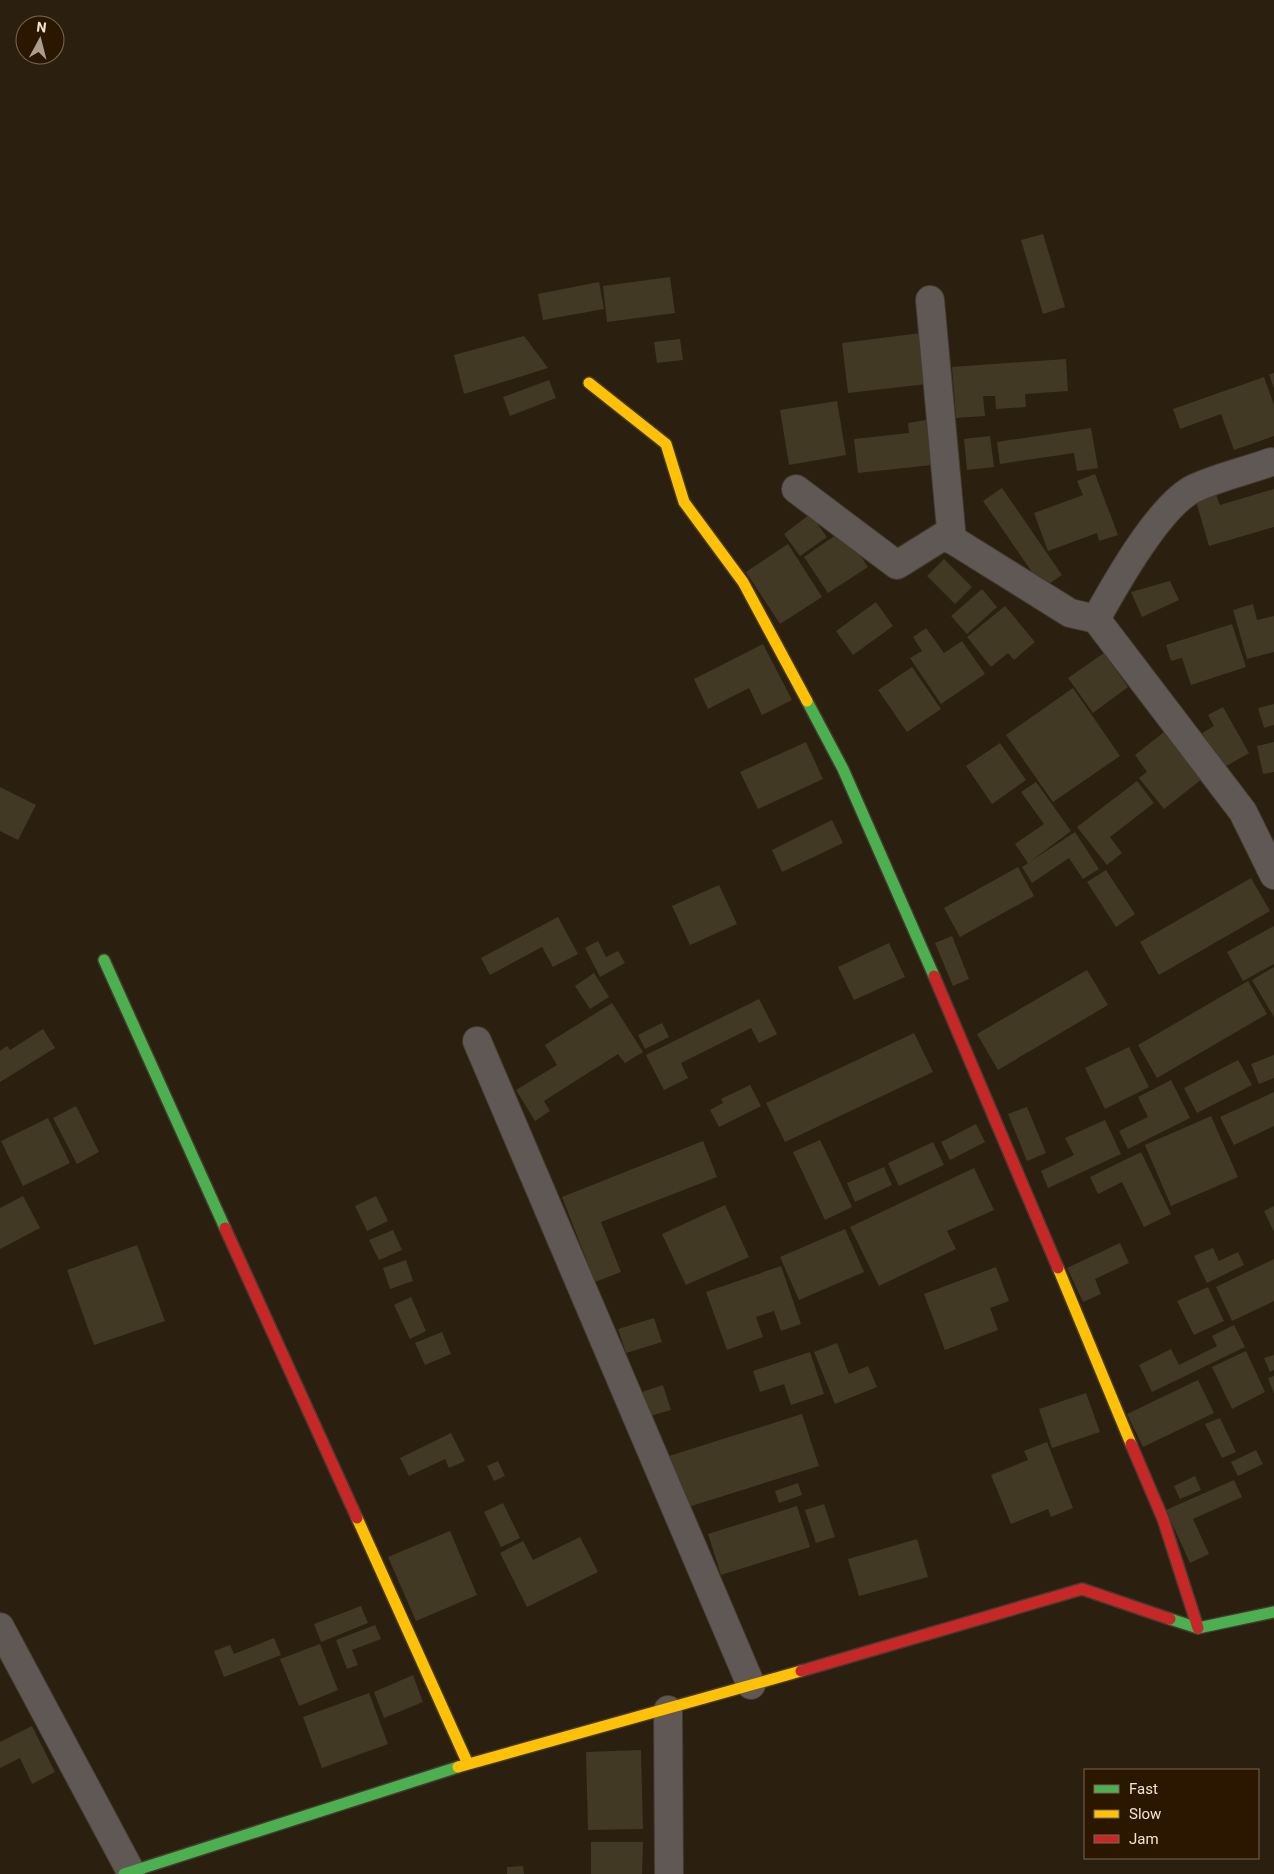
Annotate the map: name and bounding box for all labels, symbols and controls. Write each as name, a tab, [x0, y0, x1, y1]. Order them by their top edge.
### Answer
north arrow	[15, 15, 65, 65]
text: N	[36, 19, 47, 36]
legend	[1084, 1769, 1259, 1859]
text: Fast	[1129, 1780, 1158, 1798]
text: Slow	[1129, 1805, 1161, 1823]
text: Jam	[1129, 1830, 1159, 1848]

